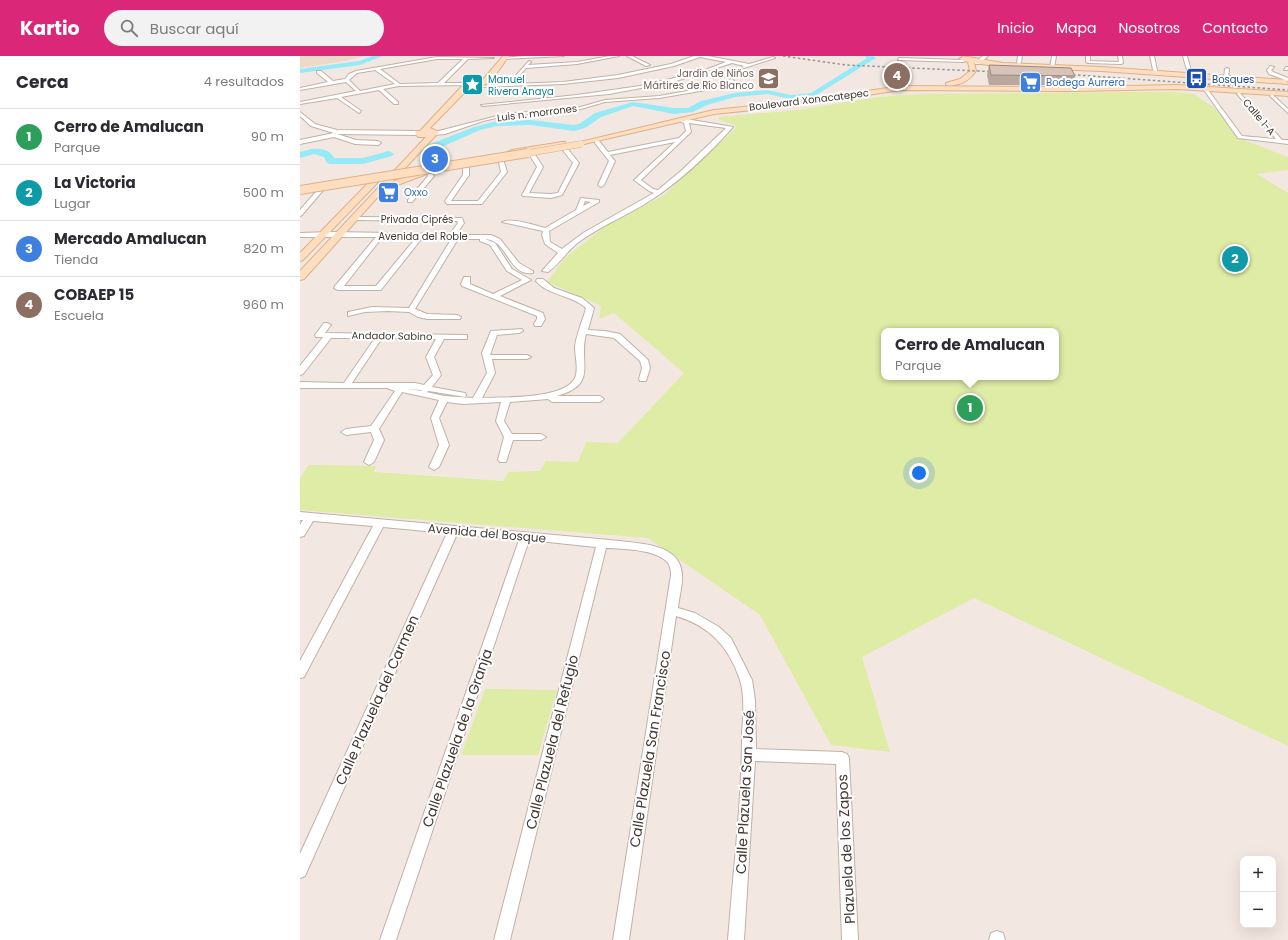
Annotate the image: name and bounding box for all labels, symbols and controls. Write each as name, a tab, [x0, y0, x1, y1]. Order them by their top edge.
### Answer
search box	[104, 10, 384, 46]
text: Kartio	[20, 15, 80, 42]
icon: search	[118, 17, 140, 39]
text: Buscar aquí	[150, 18, 239, 39]
text: Inicio	[997, 18, 1034, 38]
text: Mapa	[1056, 18, 1097, 38]
text: Nosotros	[1119, 18, 1180, 38]
text: Contacto	[1202, 18, 1268, 38]
pin: 4	[884, 61, 910, 91]
place label: Jardín de Niños Mártires de Río Blanco	[644, 66, 754, 93]
school or university icon: Jardín de Niños Mártires de Río Blanco	[756, 66, 782, 92]
bus stop icon: Bosques	[1184, 66, 1210, 92]
supermarket icon: Bodega Aurrera	[1017, 69, 1043, 95]
text: Cerca	[16, 70, 69, 94]
text: 4 resultados	[204, 72, 284, 91]
place icon: Manuel Rivera Anaya	[460, 72, 486, 98]
place label: Manuel Rivera Anaya	[488, 72, 554, 99]
place label: Bosques	[1212, 72, 1254, 87]
place label: Bodega Aurrera	[1046, 75, 1125, 90]
street label: Boulevard Xonacatepec	[748, 85, 870, 115]
street label: Calle 1-A	[1239, 95, 1279, 139]
street label: Luis n. morrones	[496, 101, 578, 125]
text: Cerro de Amalucan	[54, 116, 204, 137]
text: 1	[27, 127, 31, 146]
text: 90 m	[251, 127, 284, 146]
text: Parque	[54, 138, 100, 157]
pin: 3	[422, 144, 448, 174]
text: La Victoria	[54, 172, 136, 193]
supermarket icon: Oxxo	[376, 179, 402, 205]
text: 2	[25, 183, 33, 202]
text: 500 m	[243, 183, 284, 202]
place label: Oxxo	[404, 185, 428, 200]
text: Lugar	[54, 194, 90, 213]
street label: Privada Ciprés	[381, 212, 453, 227]
text: Mercado Amalucan	[54, 228, 207, 249]
street label: Avenida del Roble	[378, 229, 468, 244]
text: 3	[25, 239, 33, 258]
text: 820 m	[243, 239, 284, 258]
pin: 2	[1222, 244, 1248, 274]
text: Tienda	[54, 250, 98, 269]
text: COBAEP 15	[54, 284, 134, 305]
text: 4	[25, 295, 33, 314]
text: 960 m	[243, 295, 284, 314]
text: Escuela	[54, 306, 104, 325]
street label: Andador Sabino	[351, 328, 433, 344]
popup	[881, 328, 1059, 380]
text: Cerro de Amalucan	[895, 334, 1045, 355]
text: Parque	[895, 356, 941, 375]
pin: 1	[957, 393, 983, 423]
your location	[909, 463, 929, 483]
street label: Avenida del Bosque	[427, 519, 547, 547]
street label: Calle Plazuela del Carmen	[330, 612, 424, 788]
street label: Calle Plazuela de la Granja	[417, 646, 497, 830]
street label: Calle Plazuela San Francisco	[625, 649, 675, 849]
street label: Calle Plazuela del Refugio	[521, 653, 583, 831]
street label: Calle Plazuela San José	[731, 709, 759, 874]
street label: Plazuela de los Zapos	[832, 774, 860, 924]
map controls	[1240, 856, 1276, 928]
button: +	[1240, 856, 1276, 892]
button: −	[1240, 892, 1276, 928]

